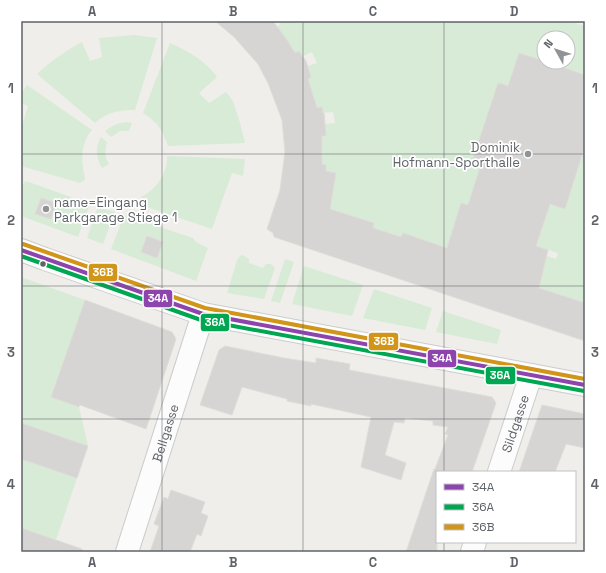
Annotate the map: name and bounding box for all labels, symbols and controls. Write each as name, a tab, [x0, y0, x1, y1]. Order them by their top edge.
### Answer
text: A	[88, 3, 97, 20]
text: B	[229, 3, 238, 20]
text: C	[369, 3, 377, 20]
text: D	[510, 3, 519, 20]
north arrow	[536, 30, 576, 70]
text: N	[540, 36, 556, 51]
text: 1	[8, 80, 14, 97]
text: 1	[592, 80, 598, 97]
place label: Dominik Hofmann-Sporthalle	[393, 139, 520, 171]
marker: Dominik Hofmann-Sporthalle	[523, 149, 533, 159]
place label: name=Eingang Parkgarage Stiege 1	[54, 194, 178, 226]
marker: name=Eingang Parkgarage Stiege 1	[41, 204, 51, 214]
text: 2	[7, 212, 15, 229]
text: 2	[591, 212, 599, 229]
unlabelled marker	[38, 259, 48, 269]
line badge: 36B	[88, 263, 118, 282]
text: 36B	[93, 265, 113, 279]
line badge: 34A	[143, 289, 173, 308]
text: 34A	[148, 291, 168, 305]
line badge: 36A	[200, 313, 230, 332]
text: 36A	[205, 315, 225, 329]
line badge: 36B	[368, 332, 399, 351]
text: 36B	[374, 334, 394, 348]
text: 3	[7, 344, 15, 361]
text: 3	[591, 344, 599, 361]
line badge: 34A	[427, 349, 457, 368]
text: 34A	[432, 351, 452, 365]
line badge: 36A	[485, 366, 516, 385]
text: 36A	[490, 368, 510, 382]
street label: Sildgasse	[498, 392, 532, 455]
street label: Bellgasse	[148, 402, 182, 464]
legend	[436, 471, 576, 543]
text: 4	[7, 476, 15, 493]
text: 4	[591, 476, 599, 493]
text: 34A	[472, 479, 495, 495]
text: 36A	[472, 499, 495, 515]
text: 36B	[472, 519, 495, 535]
text: A	[88, 554, 97, 571]
text: B	[229, 554, 238, 571]
text: C	[369, 554, 377, 571]
text: D	[510, 554, 519, 571]

